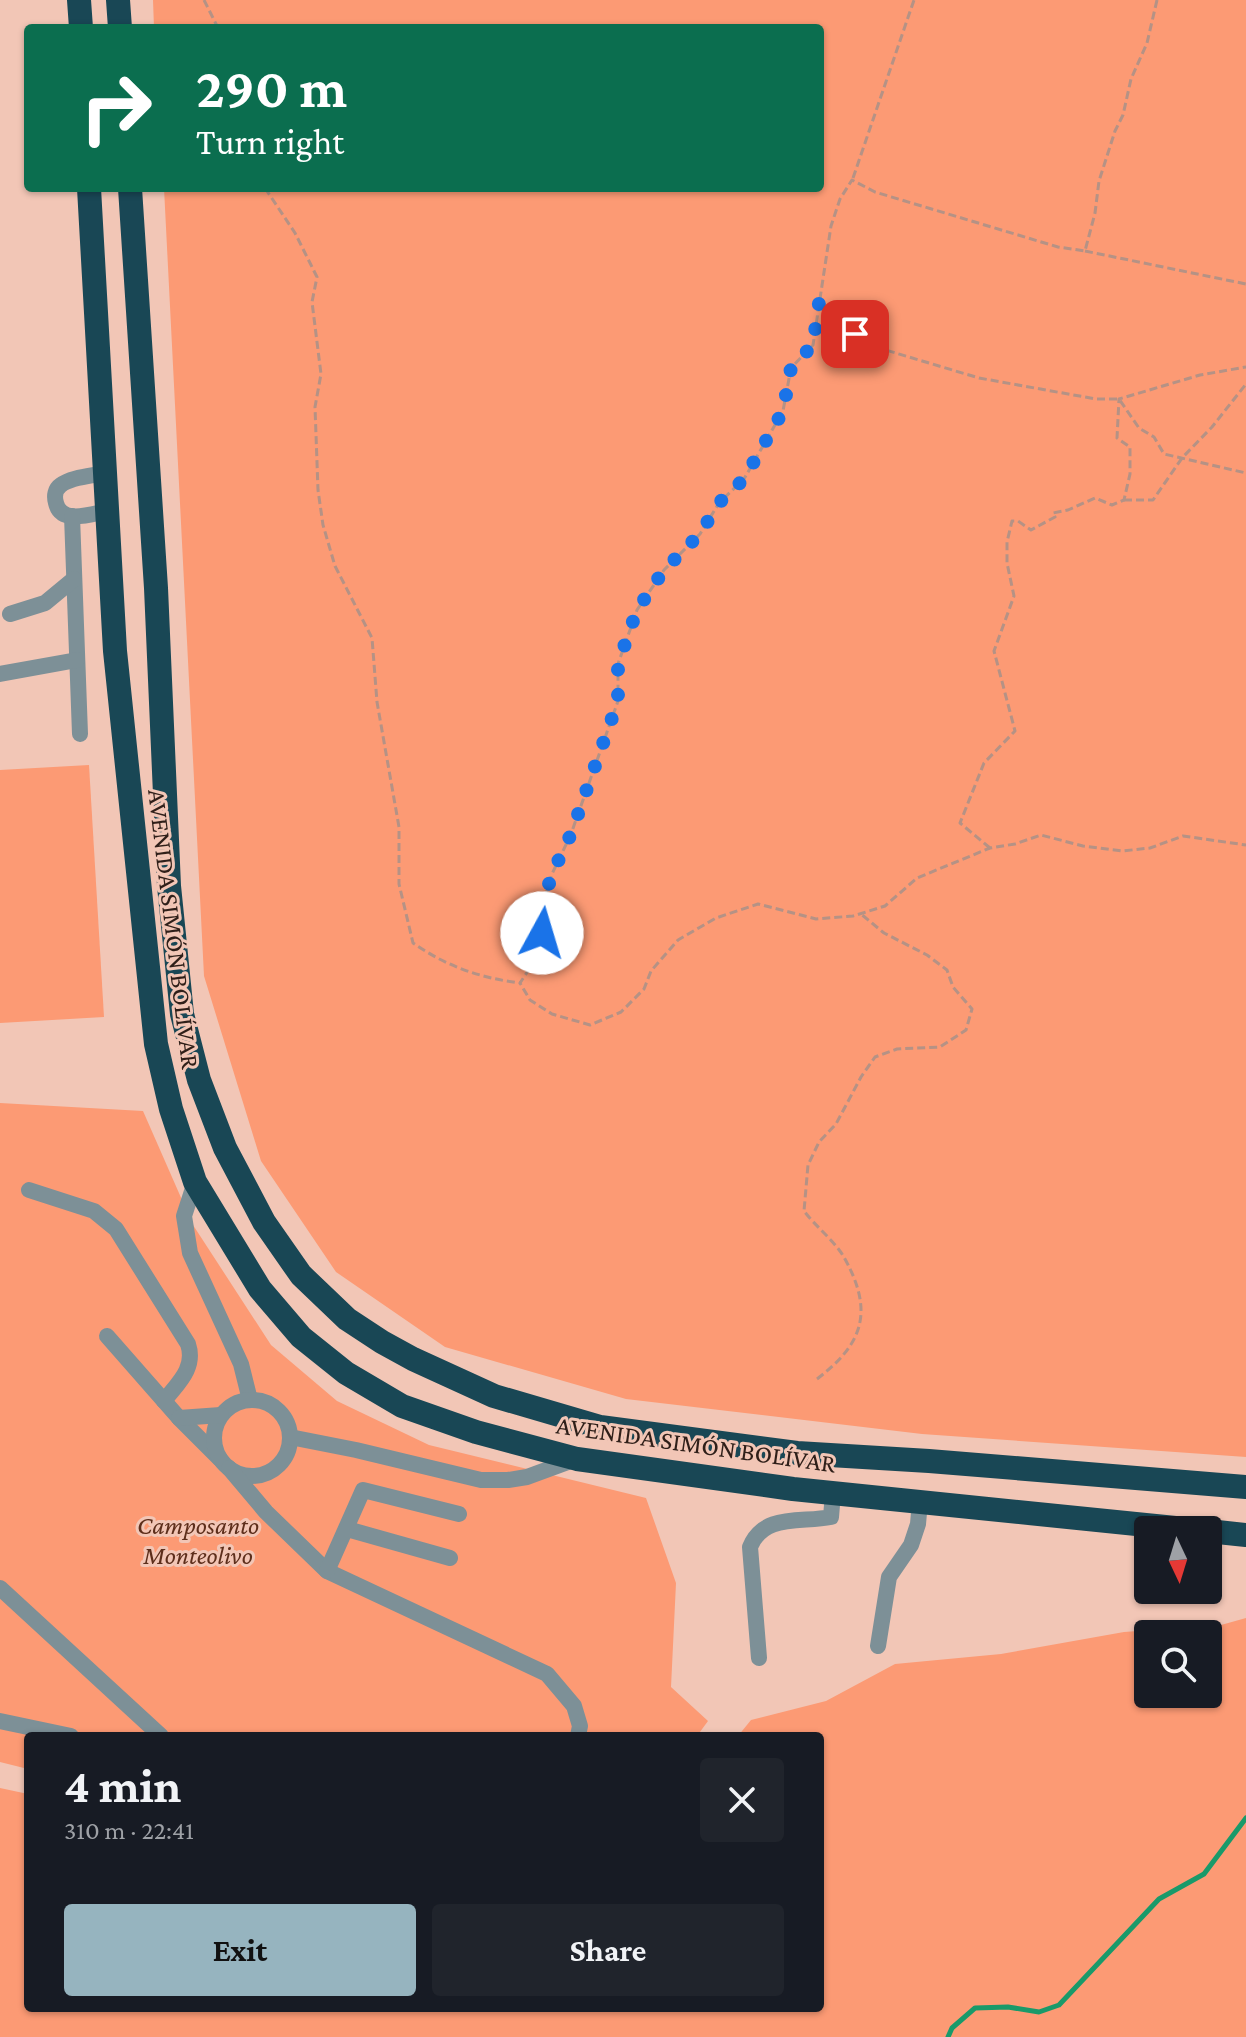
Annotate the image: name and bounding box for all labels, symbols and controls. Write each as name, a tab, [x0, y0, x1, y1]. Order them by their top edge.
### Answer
icon: right	[64, 56, 168, 160]
text: 290 m	[196, 57, 347, 119]
text: Turn right	[196, 122, 344, 162]
pin	[821, 300, 889, 368]
icon: arrive	[833, 312, 877, 356]
street label: AVENIDA SIMÓN BOLÍVAR	[142, 788, 205, 1071]
position arrow	[500, 891, 584, 975]
street label: AVENIDA SIMÓN BOLÍVAR	[554, 1411, 838, 1479]
park label: Camposanto Monteolivo	[137, 1511, 259, 1570]
north arrow	[1134, 1516, 1222, 1604]
map controls	[1134, 1516, 1222, 1708]
button: search	[1134, 1620, 1222, 1708]
button: close	[700, 1758, 784, 1842]
text: 4 min	[64, 1759, 181, 1812]
text: 310 m · 22:41	[64, 1816, 194, 1845]
button: Exit	[64, 1904, 416, 1996]
button: Share	[432, 1904, 784, 1996]

